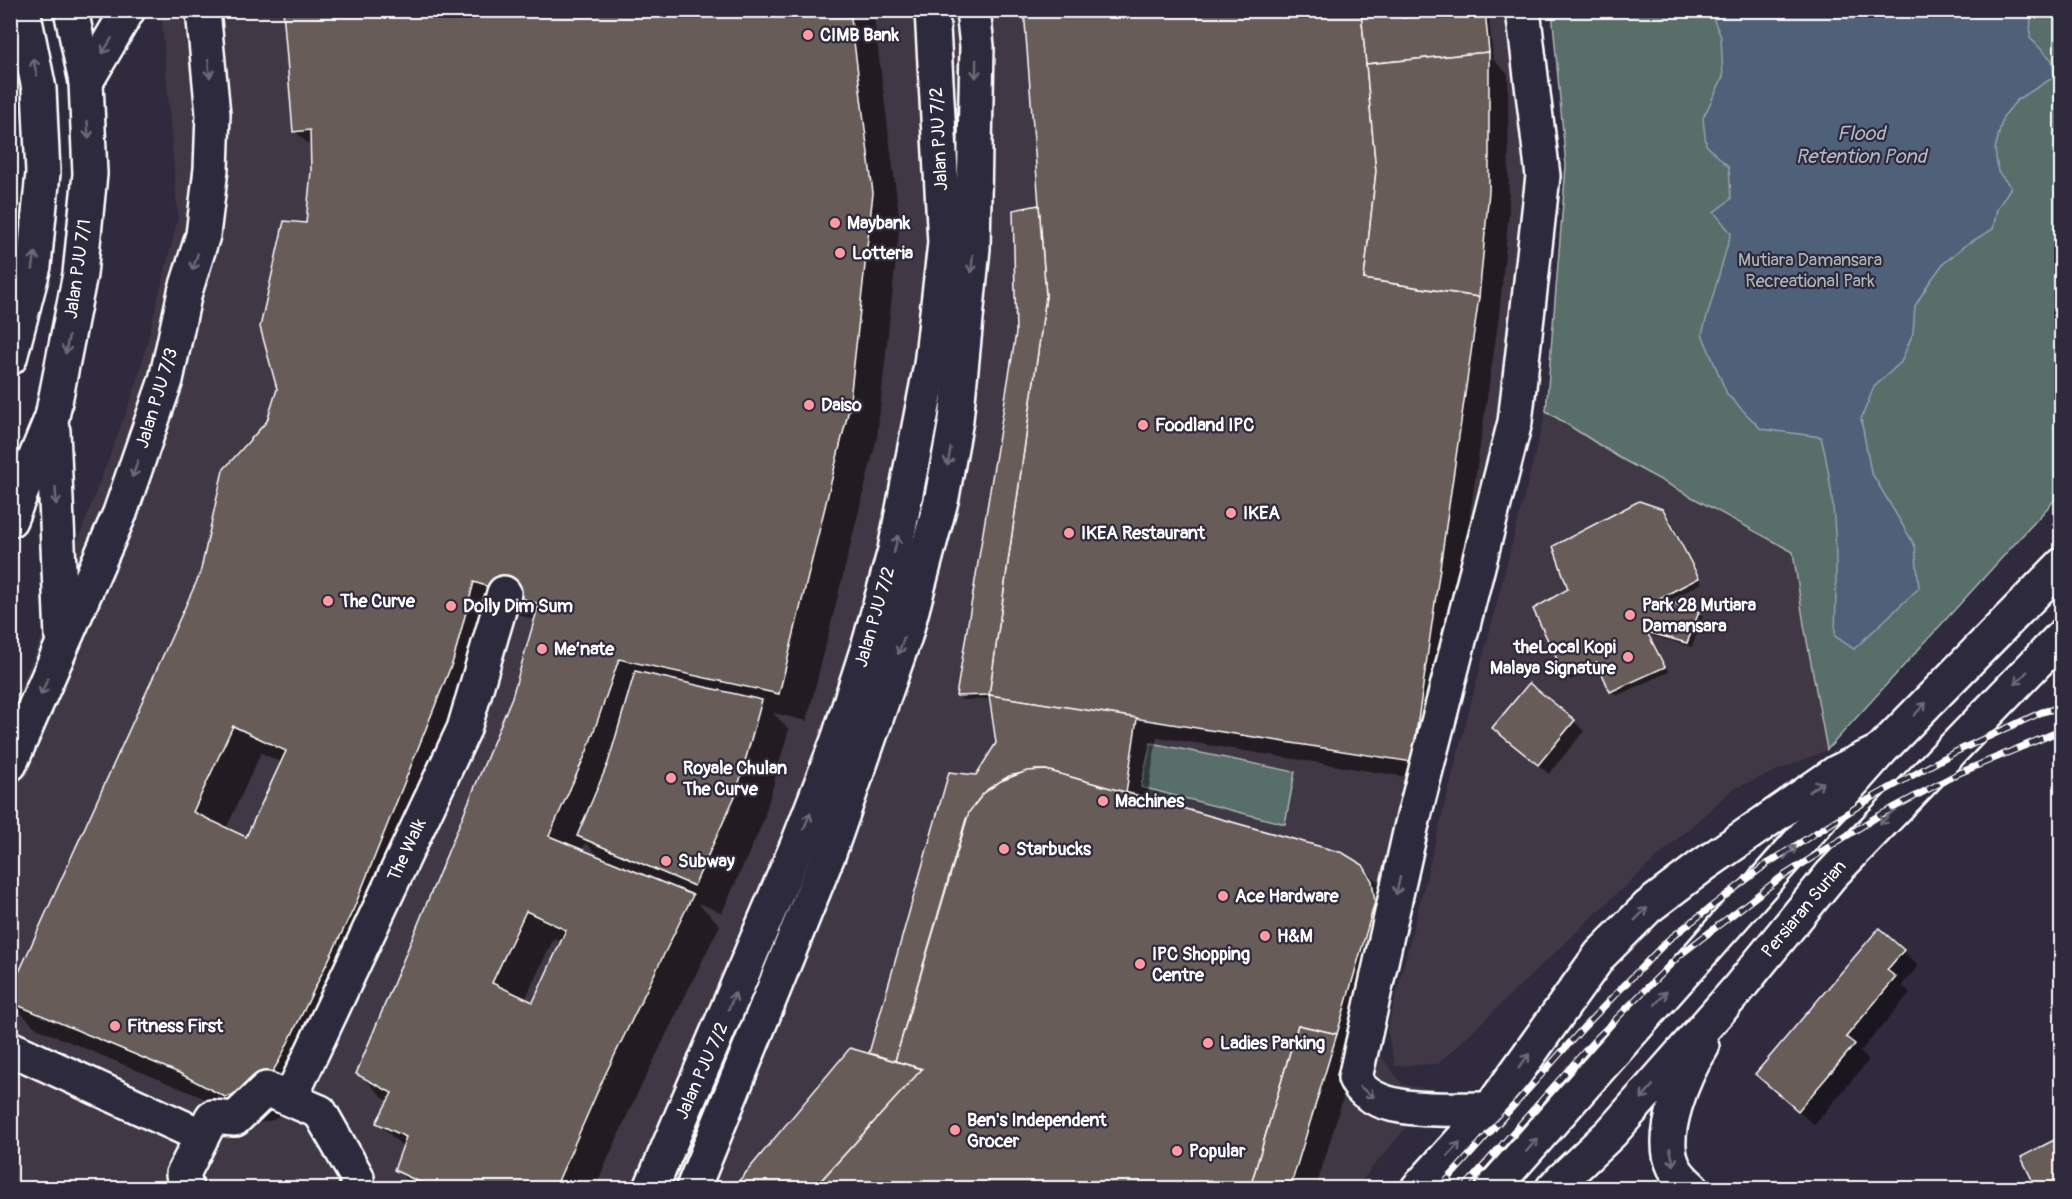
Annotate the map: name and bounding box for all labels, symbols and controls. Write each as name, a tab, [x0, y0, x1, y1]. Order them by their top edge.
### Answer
place label: CIMB Bank	[820, 24, 899, 47]
marker: CIMB Bank	[801, 28, 815, 42]
one-way arrow	[101, 37, 113, 54]
one-way arrow	[29, 58, 40, 77]
one-way arrow	[204, 58, 215, 78]
one-way arrow	[971, 58, 982, 78]
street label: Jalan PJU 7/2	[925, 87, 953, 191]
one-way arrow	[83, 120, 94, 140]
water label: Flood Retention Pond	[1796, 121, 1928, 169]
place label: Maybank	[847, 212, 911, 235]
marker: Maybank	[828, 216, 842, 230]
street label: Jalan PJU 7/1	[60, 218, 96, 320]
place label: Lotteria	[852, 242, 914, 265]
marker: Lotteria	[833, 246, 847, 260]
park label: Mutiara Damansara Recreational Park	[1738, 249, 1882, 293]
one-way arrow	[29, 251, 40, 271]
one-way arrow	[189, 252, 200, 271]
one-way arrow	[966, 253, 977, 273]
one-way arrow	[60, 335, 72, 354]
street label: Jalan PJU 7/3	[131, 345, 183, 451]
place label: Daiso	[821, 394, 862, 417]
marker: Daiso	[802, 398, 816, 412]
place label: Foodland IPC	[1155, 414, 1254, 437]
marker: Foodland IPC	[1136, 418, 1150, 432]
one-way arrow	[943, 447, 954, 467]
one-way arrow	[129, 459, 140, 478]
one-way arrow	[50, 486, 61, 506]
place label: IKEA	[1243, 502, 1280, 525]
marker: IKEA	[1224, 506, 1238, 520]
place label: IKEA Restaurant	[1081, 522, 1206, 545]
marker: IKEA Restaurant	[1062, 526, 1076, 540]
one-way arrow	[891, 535, 902, 554]
street label: Jalan PJU 7/2	[850, 564, 900, 670]
place label: The Curve	[339, 590, 416, 613]
marker: The Curve	[321, 594, 335, 608]
place label: Park 28 Mutiara Damansara	[1642, 594, 1757, 638]
place label: Dolly Dim Sum	[463, 595, 573, 618]
marker: Dolly Dim Sum	[444, 599, 458, 613]
marker: Park 28 Mutiara Damansara	[1623, 608, 1637, 622]
one-way arrow	[895, 636, 906, 655]
place label: theLocal Kopi Malaya Signature	[1490, 636, 1617, 680]
place label: Me’nate	[554, 638, 615, 661]
marker: Me’nate	[535, 642, 549, 656]
marker: theLocal Kopi Malaya Signature	[1621, 650, 1635, 664]
one-way arrow	[2013, 670, 2028, 685]
one-way arrow	[38, 678, 49, 696]
one-way arrow	[1913, 701, 1928, 716]
place label: Royale Chulan The Curve	[682, 757, 787, 801]
marker: Royale Chulan The Curve	[664, 771, 678, 785]
one-way arrow	[1807, 781, 1823, 793]
place label: Machines	[1115, 790, 1185, 813]
marker: Machines	[1096, 794, 1110, 808]
one-way arrow	[1878, 811, 1893, 826]
one-way arrow	[802, 812, 813, 831]
street label: The Walk	[382, 814, 432, 885]
place label: Starbucks	[1016, 838, 1092, 861]
marker: Starbucks	[997, 842, 1011, 856]
one-way arrow	[1783, 845, 1797, 860]
place label: Subway	[678, 850, 735, 873]
marker: Subway	[659, 854, 673, 868]
street label: Persiaran Surian	[1756, 855, 1852, 963]
one-way arrow	[1392, 876, 1404, 895]
place label: Ace Hardware	[1235, 885, 1340, 908]
marker: Ace Hardware	[1216, 889, 1230, 903]
one-way arrow	[1634, 907, 1649, 921]
place label: H&M	[1277, 925, 1313, 948]
marker: H&M	[1258, 929, 1272, 943]
place label: IPC Shopping Centre	[1152, 943, 1250, 987]
marker: IPC Shopping Centre	[1133, 957, 1147, 971]
one-way arrow	[1654, 991, 1668, 1006]
one-way arrow	[727, 992, 738, 1011]
place label: Fitness First	[127, 1015, 224, 1038]
marker: Fitness First	[108, 1019, 122, 1033]
street label: Jalan PJU 7/2	[670, 1019, 734, 1123]
place label: Ladies Parking	[1220, 1032, 1325, 1055]
marker: Ladies Parking	[1201, 1036, 1215, 1050]
one-way arrow	[1518, 1054, 1530, 1070]
one-way arrow	[1640, 1084, 1654, 1099]
one-way arrow	[1358, 1086, 1374, 1098]
place label: Ben's Independent Grocer	[967, 1109, 1107, 1153]
marker: Ben's Independent Grocer	[948, 1123, 962, 1137]
one-way arrow	[1525, 1137, 1539, 1152]
place label: Popular	[1189, 1140, 1246, 1163]
one-way arrow	[1447, 1141, 1461, 1156]
marker: Popular	[1170, 1144, 1184, 1158]
one-way arrow	[1666, 1147, 1678, 1166]

